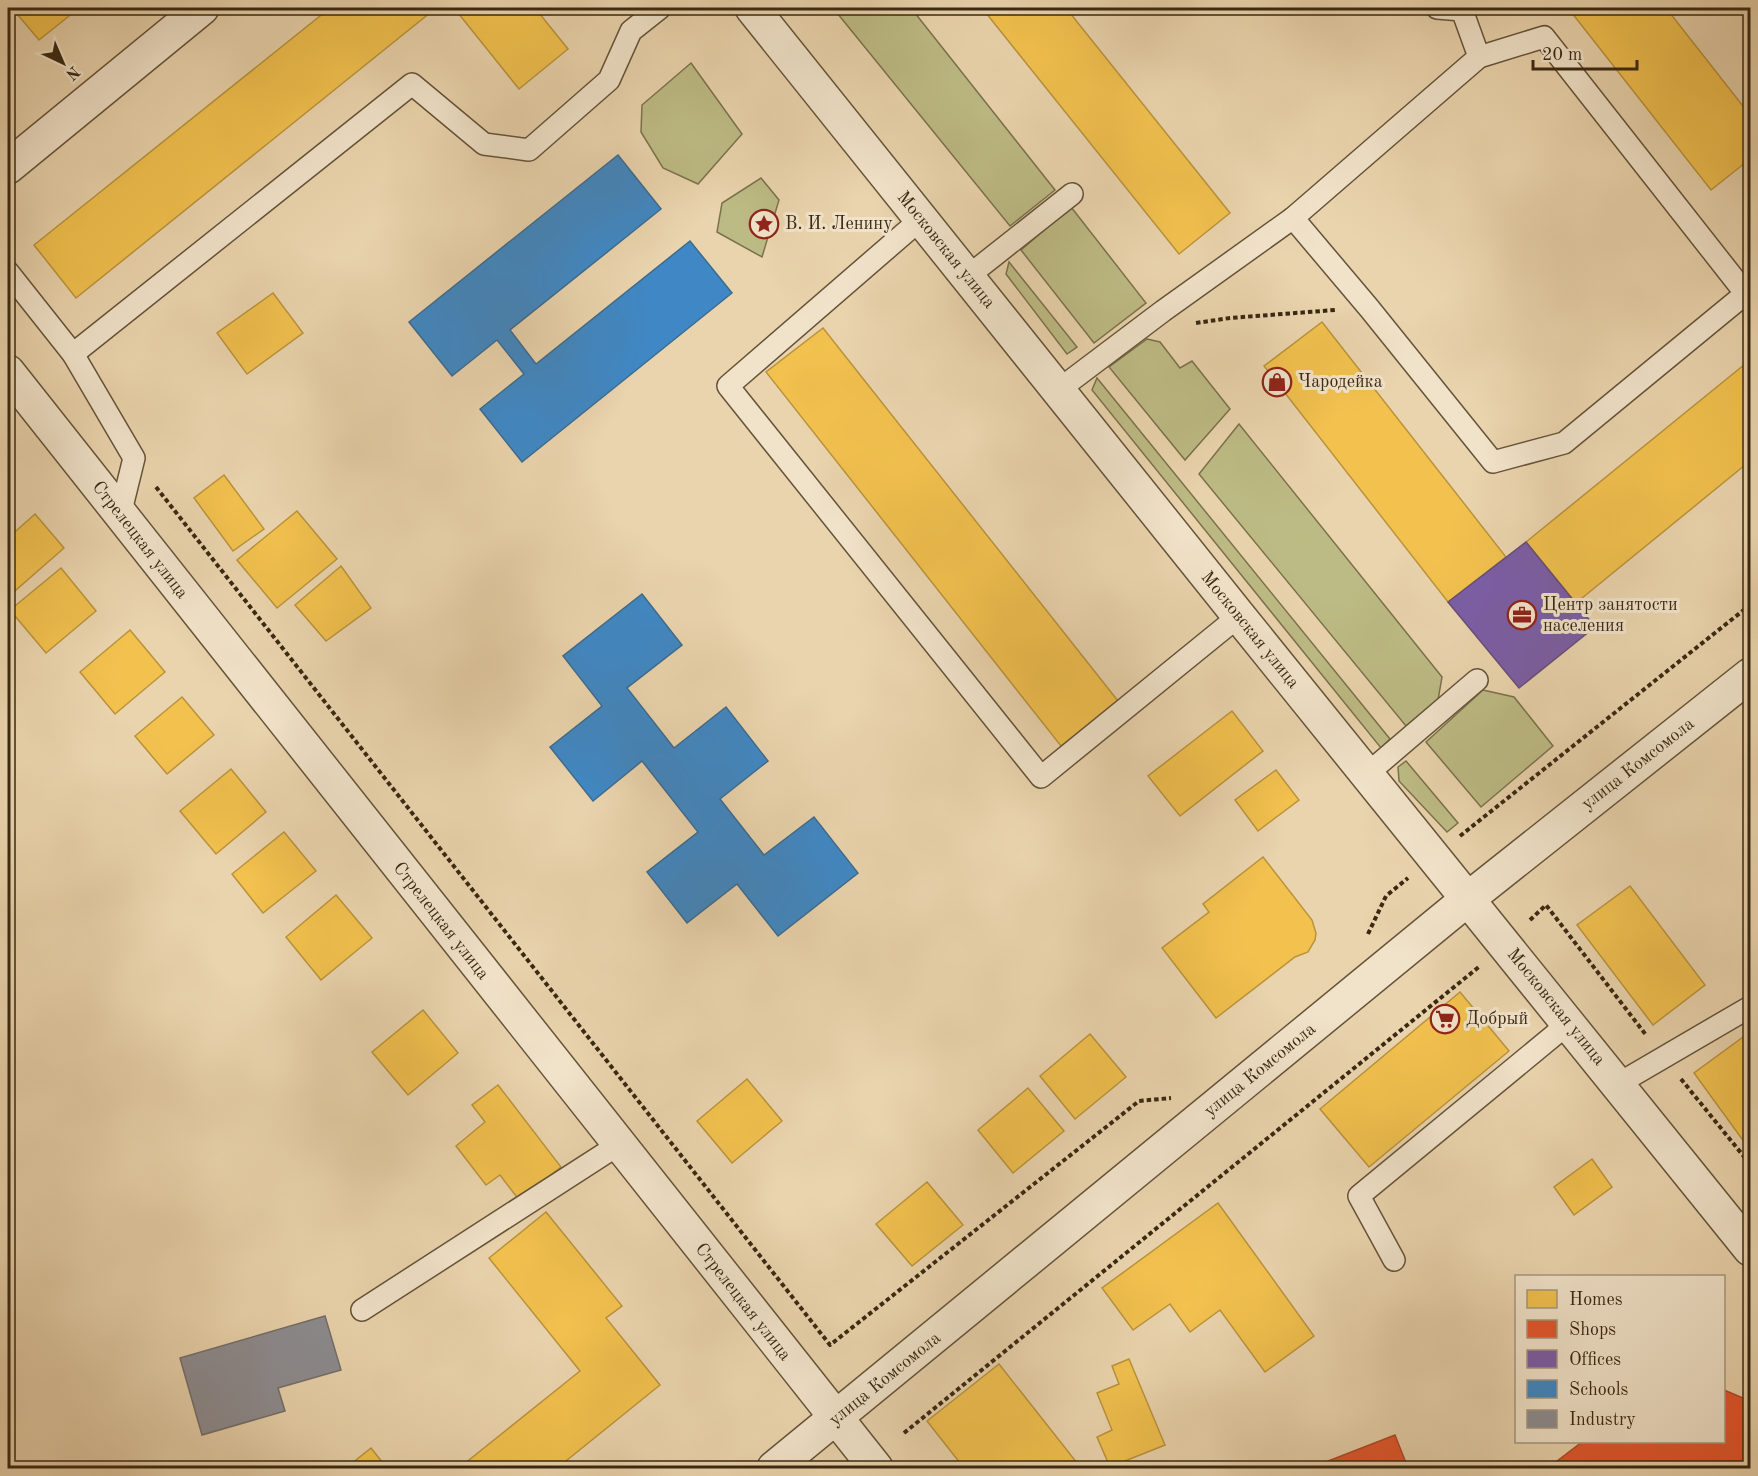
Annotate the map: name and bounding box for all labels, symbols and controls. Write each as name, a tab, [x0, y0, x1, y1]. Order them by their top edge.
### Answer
north arrow	[33, 33, 93, 93]
scale bar	[1533, 33, 1636, 71]
text: 20 m	[1542, 46, 1582, 64]
text: N	[62, 62, 82, 83]
street label: Московская улица	[893, 188, 999, 312]
place icon: В. И. Ленину	[748, 208, 780, 240]
place label: В. И. Ленину	[785, 215, 893, 233]
shop icon: Чародейка	[1261, 366, 1293, 398]
place label: Чародейка	[1298, 373, 1383, 391]
street label: Стрелецкая улица	[89, 478, 191, 602]
street label: Московская улица	[1197, 568, 1303, 692]
place label: Центр занятости населения	[1543, 596, 1678, 635]
office icon: Центр занятости населения	[1506, 599, 1538, 631]
street label: улица Комсомола	[1578, 715, 1698, 813]
street label: Стрелецкая улица	[390, 859, 492, 983]
street label: Московская улица	[1503, 945, 1609, 1069]
supermarket icon: Добрый	[1429, 1003, 1461, 1035]
place label: Добрый	[1466, 1010, 1528, 1028]
street label: улица Комсомола	[1201, 1020, 1319, 1120]
street label: Стрелецкая улица	[692, 1240, 794, 1364]
legend	[1515, 1275, 1725, 1443]
text: Homes	[1569, 1291, 1623, 1309]
text: Shops	[1569, 1321, 1616, 1339]
street label: улица Комсомола	[826, 1329, 944, 1429]
text: Offices	[1569, 1351, 1621, 1369]
text: Schools	[1569, 1381, 1629, 1399]
text: Industry	[1569, 1411, 1636, 1429]

